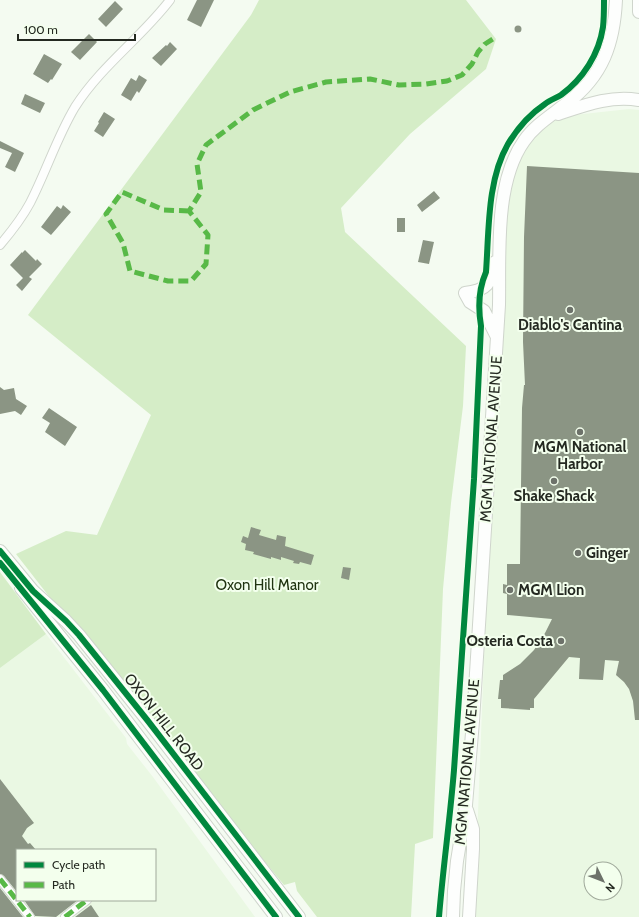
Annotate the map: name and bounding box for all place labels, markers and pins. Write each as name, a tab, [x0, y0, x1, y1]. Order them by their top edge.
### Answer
marker: Diablo's Cantina	[565, 305, 575, 315]
place label: Diablo's Cantina	[518, 316, 623, 334]
marker: MGM National Harbor	[575, 427, 585, 437]
place label: MGM National Harbor	[533, 438, 627, 473]
marker: Shake Shack	[549, 476, 559, 486]
place label: Shake Shack	[514, 487, 595, 505]
place label: Ginger	[586, 544, 628, 562]
marker: Ginger	[573, 548, 583, 558]
place label: MGM Lion	[518, 581, 584, 599]
marker: MGM Lion	[505, 585, 515, 595]
place label: Osteria Costa	[467, 632, 554, 650]
marker: Osteria Costa	[556, 636, 566, 646]

